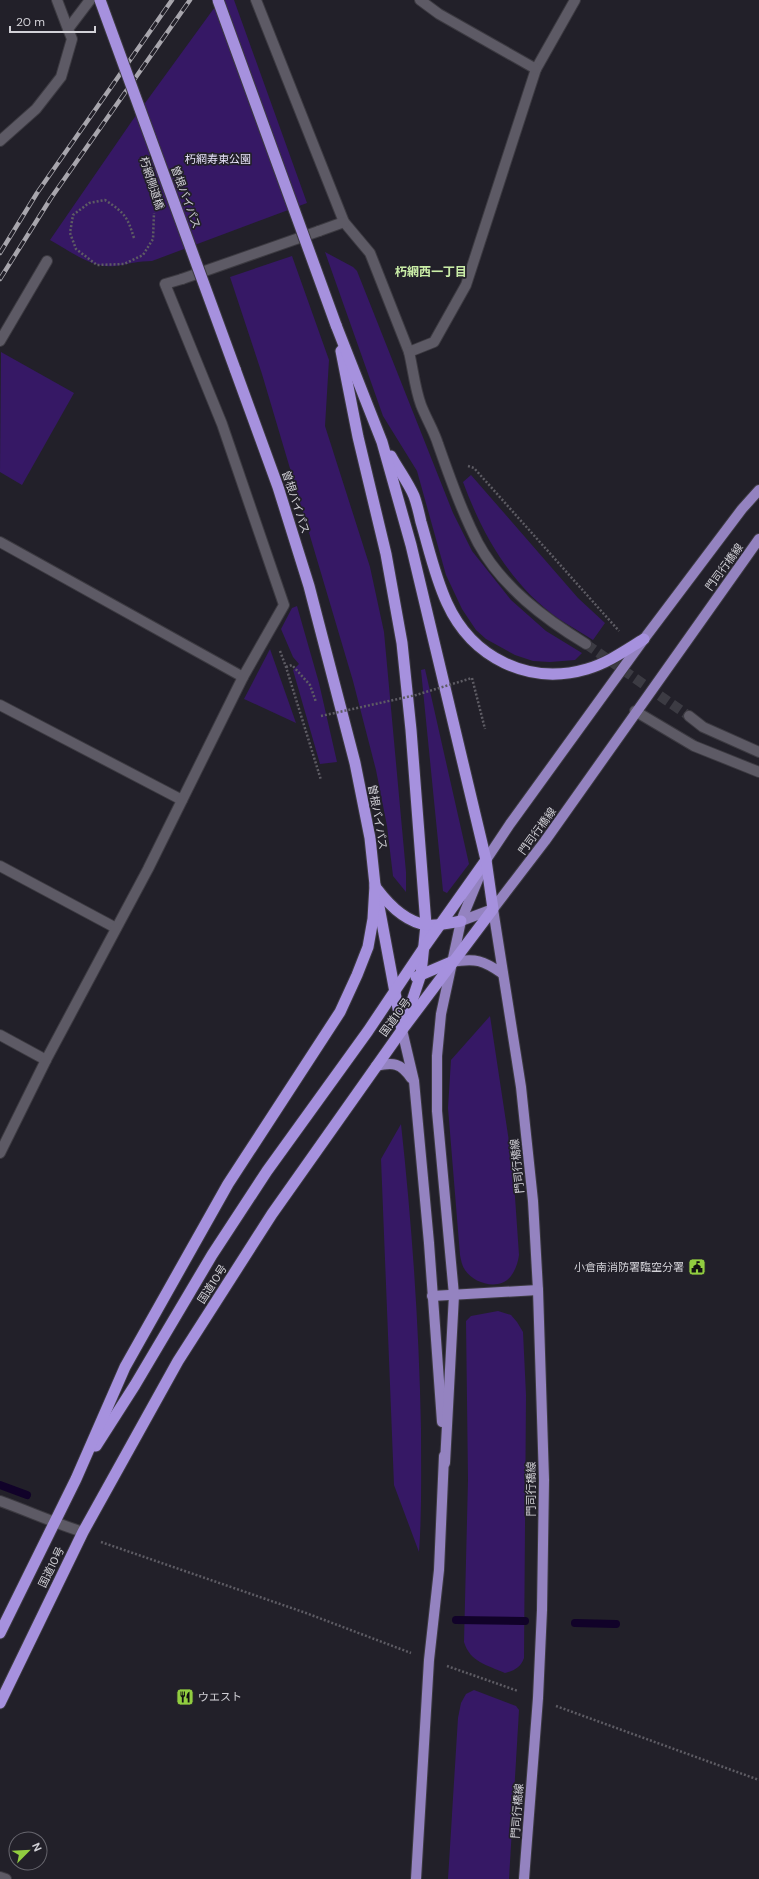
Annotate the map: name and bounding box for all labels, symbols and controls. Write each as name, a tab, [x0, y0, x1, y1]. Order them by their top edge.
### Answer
scale bar	[10, 8, 95, 34]
text: 20 m	[16, 14, 45, 30]
park label: 朽網寿東公園	[185, 152, 251, 166]
street label: 朽網側道橋	[137, 155, 167, 211]
street label: 曽根バイパス	[168, 164, 204, 230]
district label: 朽網西一丁目	[395, 264, 467, 280]
street label: 曽根バイパス	[279, 469, 313, 535]
street label: 門司行橋線	[702, 541, 746, 593]
street label: 曽根バイパス	[365, 783, 391, 851]
street label: 門司行橋線	[515, 805, 559, 857]
street label: 国道10号	[376, 995, 414, 1039]
street label: 門司行橋線	[507, 1138, 527, 1194]
public building icon: 小倉南消防署臨空分署	[687, 1257, 707, 1277]
place label: 小倉南消防署臨空分署	[574, 1260, 684, 1274]
street label: 国道10号	[194, 1262, 230, 1306]
street label: 門司行橋線	[524, 1462, 538, 1517]
street label: 国道10号	[35, 1544, 67, 1590]
restaurant icon: ウエスト	[175, 1687, 195, 1707]
place label: ウエスト	[198, 1690, 242, 1704]
street label: 門司行橋線	[508, 1783, 526, 1839]
north arrow	[8, 1831, 48, 1871]
text: N	[29, 1840, 45, 1853]

